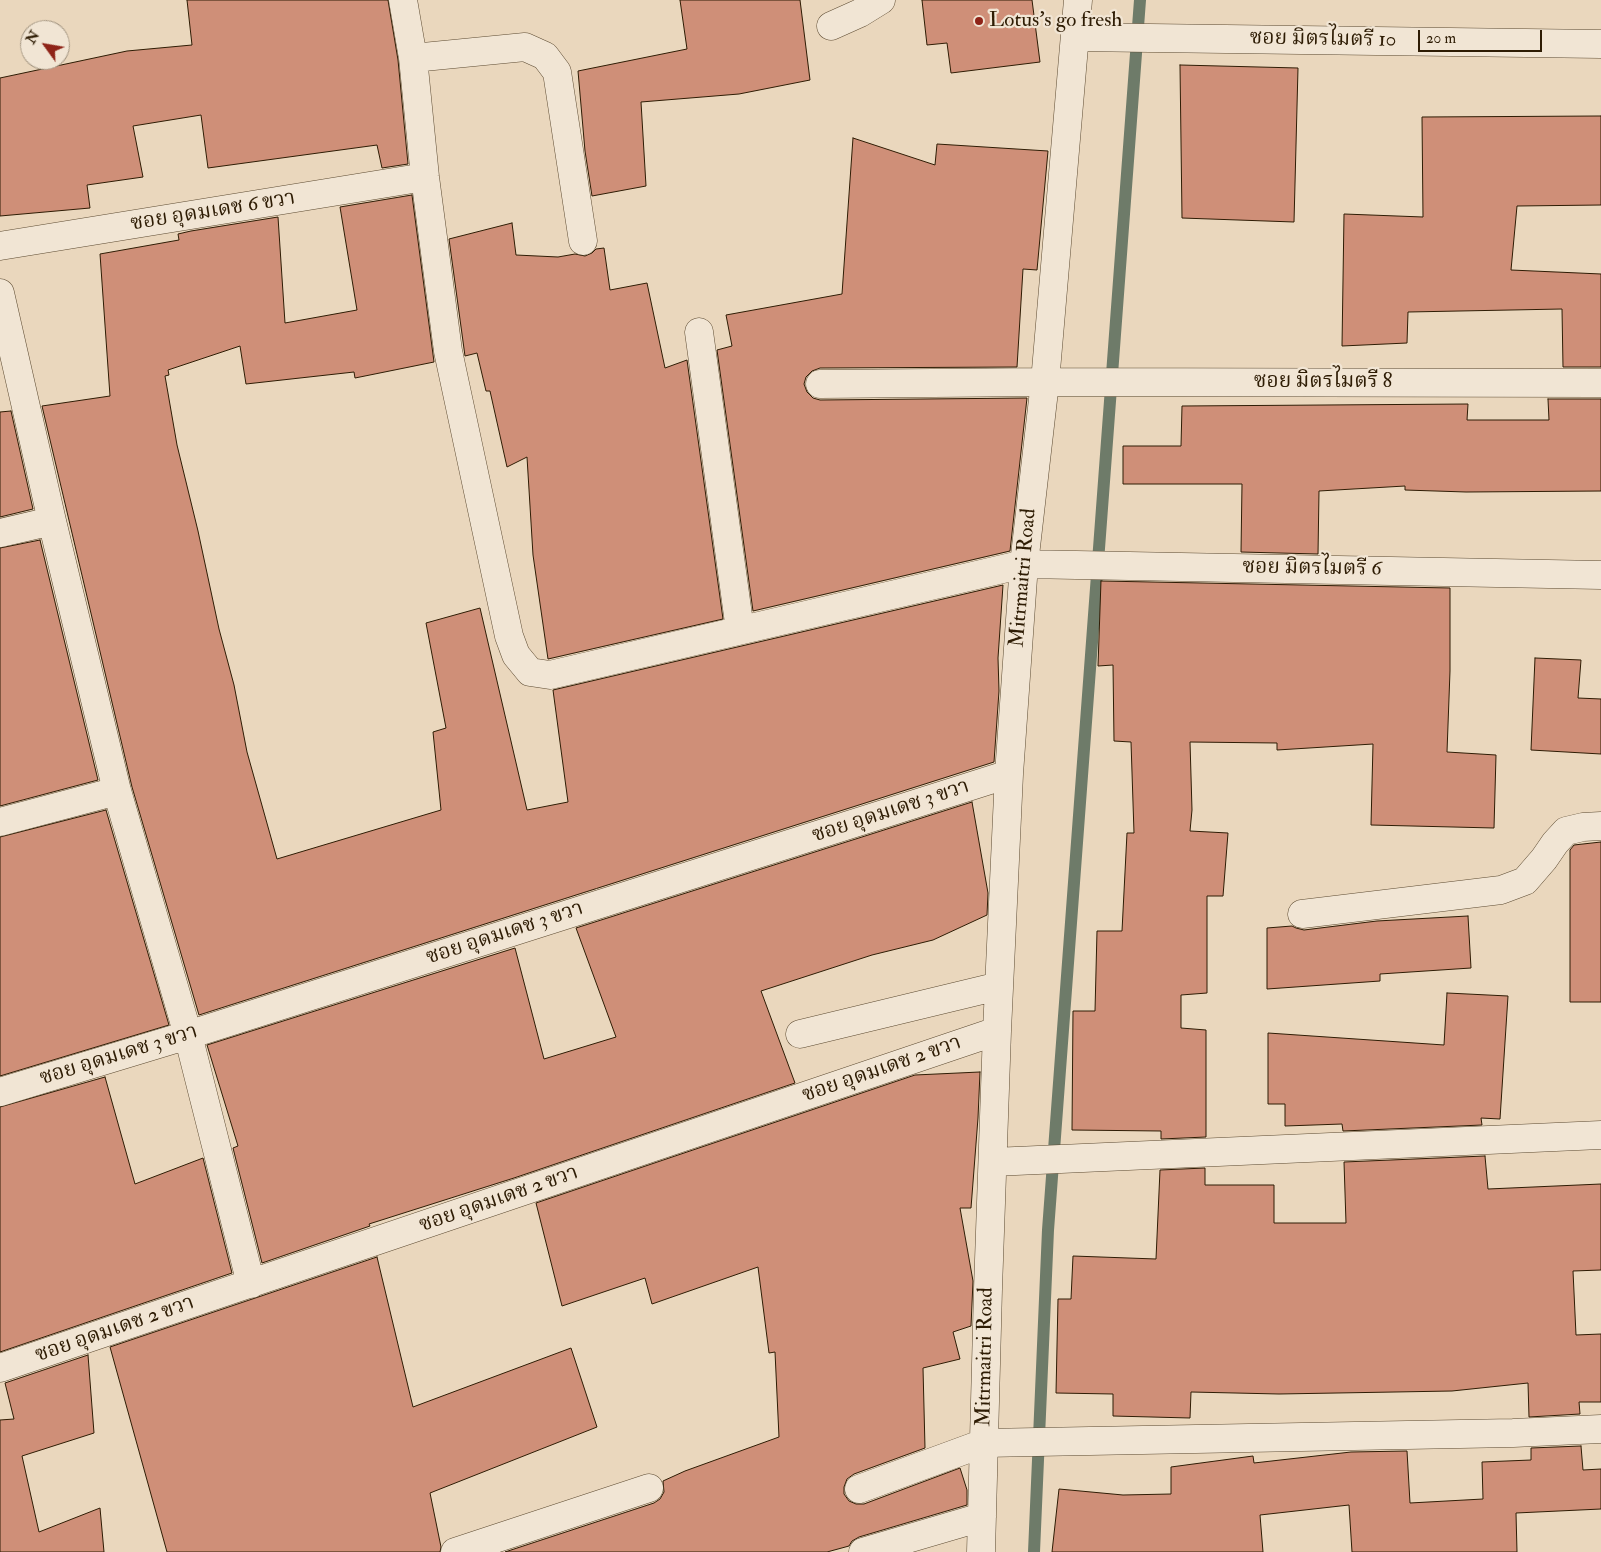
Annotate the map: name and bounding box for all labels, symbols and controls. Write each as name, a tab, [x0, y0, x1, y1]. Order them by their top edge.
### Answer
place label: Lotus's go fresh	[989, 8, 1122, 34]
marker: Lotus's go fresh	[973, 15, 985, 27]
north arrow	[20, 20, 70, 70]
scale bar	[1421, 20, 1545, 52]
street label: ซอย มิตรไมตรี 10	[1249, 26, 1397, 54]
text: N	[22, 27, 43, 47]
text: 20 m	[1426, 29, 1456, 48]
street label: ซอย อุดมเดช 6 ขวา	[129, 187, 297, 237]
street label: ซอย มิตรไมตรี 8	[1254, 369, 1392, 395]
street label: Mitrmaitri Road	[1005, 508, 1043, 648]
street label: ซอย มิตรไมตรี 6	[1242, 555, 1382, 583]
street label: ซอย อุดมเดช 3 ขวา	[809, 775, 973, 849]
street label: ซอย อุดมเดช 3 ขวา	[423, 897, 587, 971]
street label: ซอย อุดมเดช 3 ขวา	[37, 1020, 201, 1092]
street label: ซอย อุดมเดช 2 ขวา	[799, 1031, 965, 1109]
street label: ซอย อุดมเดช 2 ขวา	[416, 1161, 582, 1239]
street label: Mitrmaitri Road	[972, 1287, 1000, 1427]
street label: ซอย อุดมเดช 2 ขวา	[32, 1291, 198, 1369]

